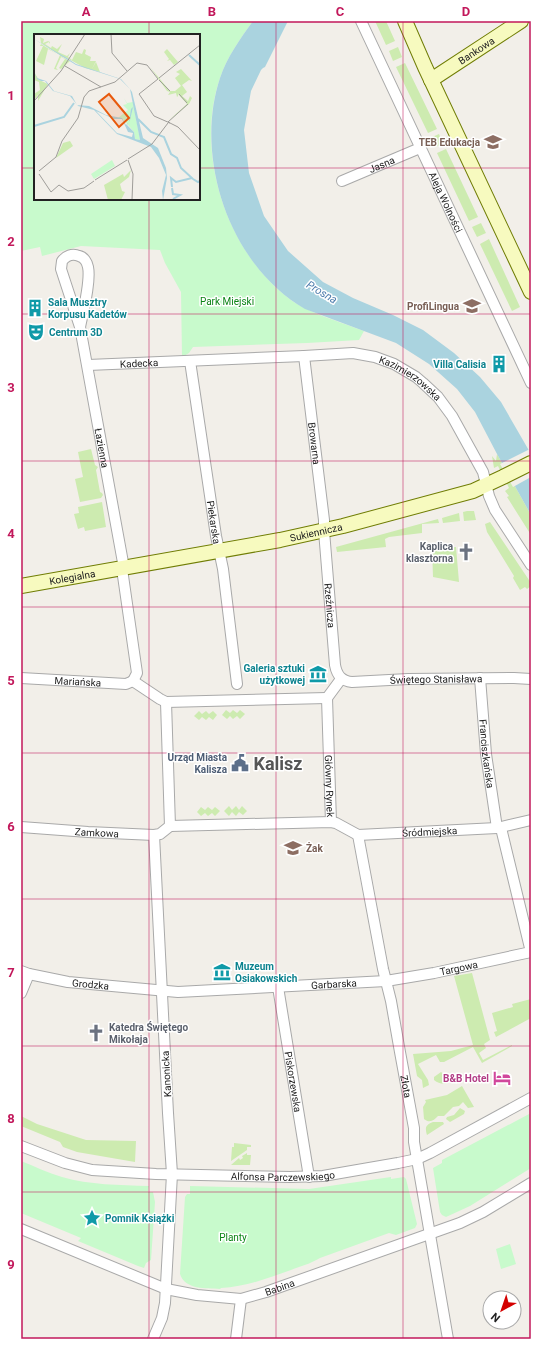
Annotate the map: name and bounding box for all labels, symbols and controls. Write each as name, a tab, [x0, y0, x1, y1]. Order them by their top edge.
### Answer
text: A	[82, 4, 91, 19]
text: B	[208, 4, 216, 19]
text: C	[336, 4, 345, 19]
text: D	[462, 4, 470, 19]
inset map	[34, 34, 200, 200]
street label: Bankowa	[456, 35, 497, 67]
text: 1	[7, 88, 15, 103]
school or university icon: TEB Edukacja	[483, 132, 503, 152]
place label: TEB Edukacja	[419, 137, 481, 148]
street label: Jasna	[367, 154, 396, 175]
street label: Aleja Wolności	[427, 170, 464, 234]
text: 2	[7, 234, 15, 249]
water label: Prosna	[304, 278, 340, 307]
park label: Park Miejski	[200, 296, 254, 307]
school or university icon: ProfiLingua	[462, 296, 482, 316]
place label: Sala Musztry Korpusu Kadetów	[48, 297, 128, 320]
building icon: Sala Musztry Korpusu Kadetów	[25, 298, 45, 318]
place label: ProfiLingua	[407, 301, 460, 312]
theatre icon: Centrum 3D	[26, 322, 46, 342]
place label: Centrum 3D	[49, 327, 103, 338]
street label: Kazimierzowska	[378, 354, 443, 403]
building icon: Villa Calisia	[489, 354, 509, 374]
street label: Kadecka	[120, 357, 158, 370]
place label: Villa Calisia	[433, 359, 487, 370]
text: 3	[7, 380, 15, 395]
street label: Browarna	[306, 422, 322, 465]
street label: Łazienna	[93, 427, 111, 469]
street label: Piekarska	[205, 500, 223, 545]
street label: Sukiennicza	[289, 521, 343, 544]
text: 4	[7, 526, 15, 541]
place label: Kaplica klasztorna	[406, 541, 454, 564]
church icon: Kaplica klasztorna	[456, 542, 476, 562]
street label: Kolegialna	[48, 568, 96, 587]
street label: Rzeźnicza	[322, 583, 337, 628]
place label: Galeria sztuki użytkowej	[243, 663, 305, 686]
museum icon: Galeria sztuki użytkowej	[308, 664, 328, 684]
text: 5	[7, 673, 15, 688]
street label: Świętego Stanisława	[389, 673, 482, 686]
street label: Mariańska	[54, 675, 102, 689]
street label: Franciszkańska	[477, 719, 496, 789]
place label: Urząd Miasta Kalisza	[168, 752, 228, 775]
public building icon: Urząd Miasta Kalisza	[230, 753, 250, 773]
district label: Kalisz	[253, 753, 303, 774]
street label: Główny Rynek	[323, 755, 336, 818]
text: 6	[7, 819, 15, 834]
street label: Śródmiejska	[402, 825, 458, 839]
street label: Zamkowa	[74, 826, 119, 839]
school or university icon: Żak	[283, 838, 303, 858]
place label: Żak	[306, 841, 323, 854]
street label: Targowa	[439, 959, 479, 978]
place label: Muzeum Osiakowskich	[235, 961, 298, 984]
museum icon: Muzeum Osiakowskich	[212, 962, 232, 982]
text: 7	[7, 965, 15, 980]
street label: Grodzka	[72, 977, 109, 992]
street label: Garbarska	[311, 978, 357, 991]
place label: Katedra Świętego Mikołaja	[109, 1021, 189, 1045]
church icon: Katedra Świętego Mikołaja	[86, 1023, 106, 1043]
street label: Kanonicka	[160, 1050, 173, 1098]
street label: Piskorzewska	[283, 1051, 303, 1113]
hotel icon: B&B Hotel	[492, 1068, 512, 1088]
place label: B&B Hotel	[443, 1073, 489, 1084]
street label: Złota	[398, 1074, 413, 1099]
text: 8	[7, 1111, 15, 1126]
street label: Alfonsa Parczewskiego	[231, 1169, 336, 1183]
place icon: Pomnik Książki	[82, 1208, 102, 1228]
place label: Pomnik Książki	[105, 1213, 175, 1224]
park label: Planty	[219, 1232, 247, 1243]
text: 9	[7, 1257, 15, 1272]
street label: Babina	[263, 1277, 296, 1298]
north arrow	[482, 1290, 522, 1330]
text: N	[489, 1310, 503, 1325]

